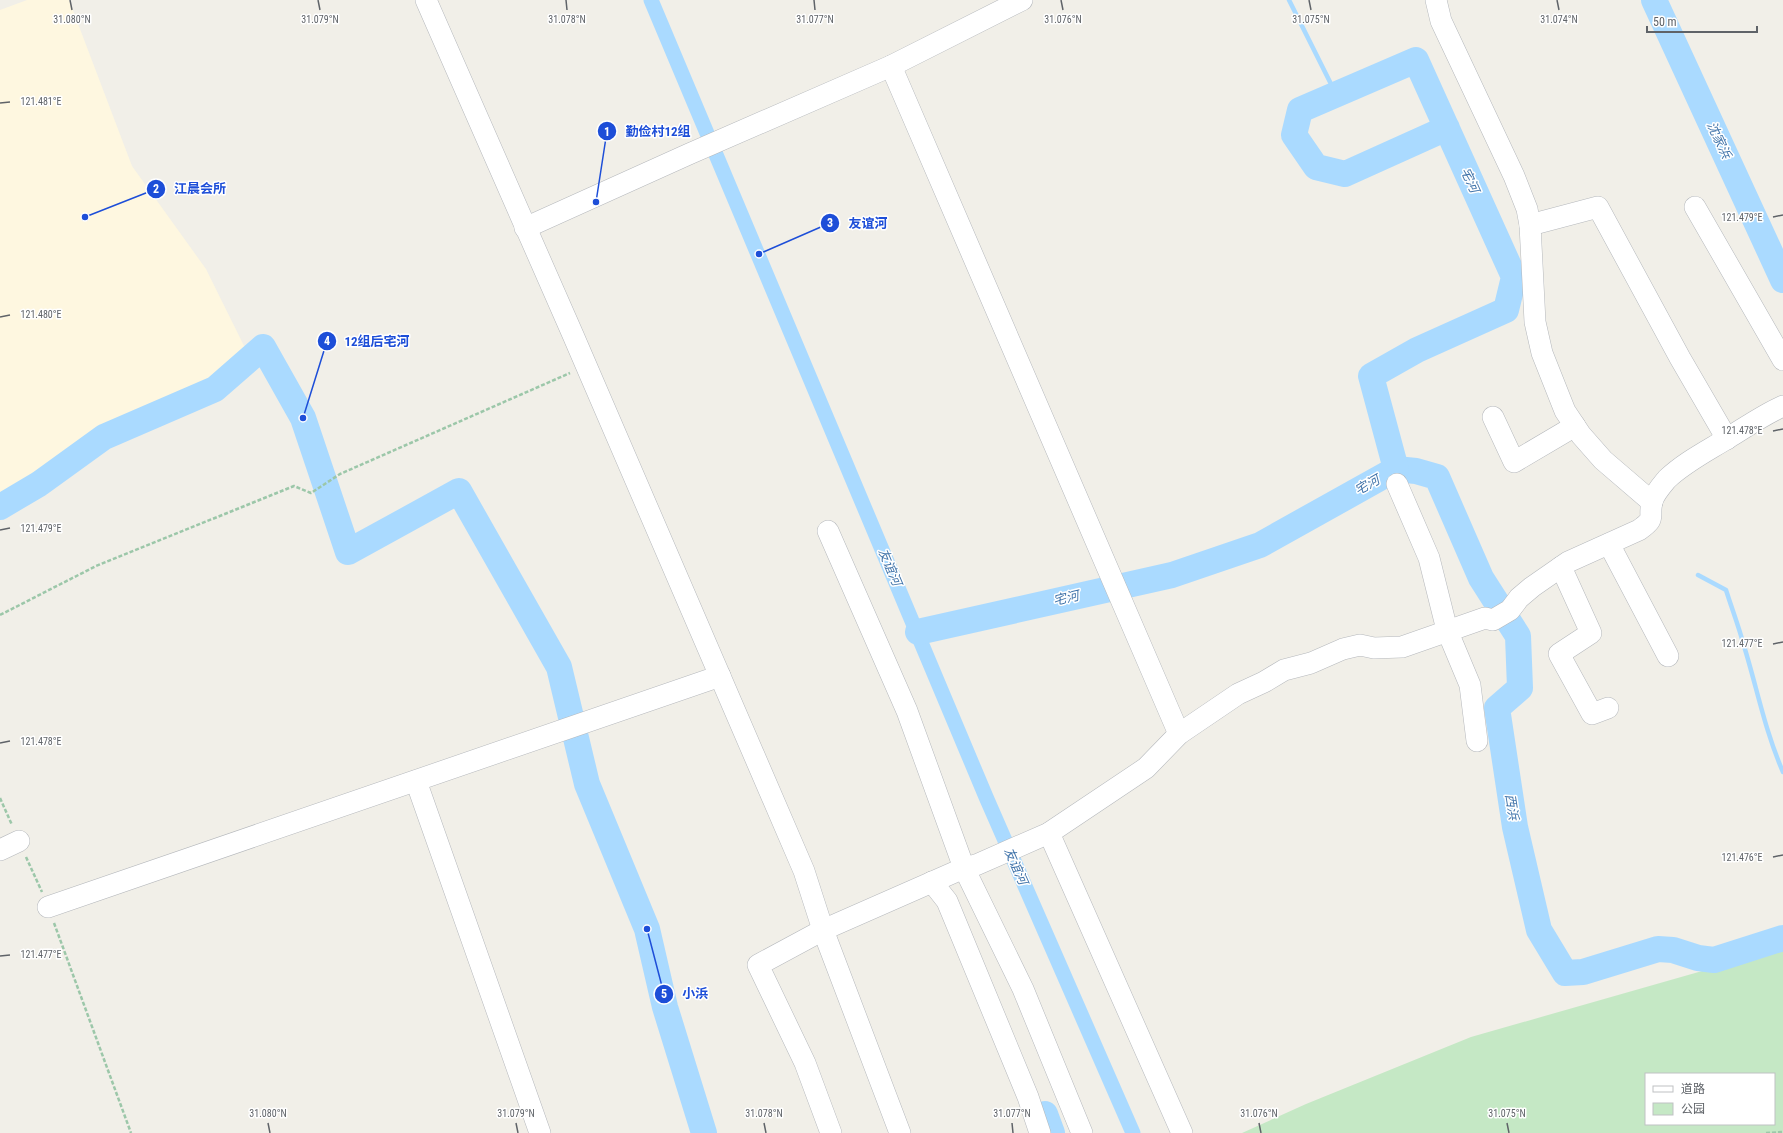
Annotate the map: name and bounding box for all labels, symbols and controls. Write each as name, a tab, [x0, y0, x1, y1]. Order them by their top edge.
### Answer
scale bar	[1647, 8, 1757, 34]
text: 31.080°N	[53, 14, 91, 25]
text: 31.079°N	[301, 14, 339, 25]
text: 31.078°N	[548, 14, 586, 25]
text: 31.077°N	[796, 14, 834, 25]
text: 31.076°N	[1044, 14, 1082, 25]
text: 31.075°N	[1292, 14, 1330, 25]
text: 31.074°N	[1540, 14, 1578, 25]
text: 50 m	[1653, 15, 1677, 29]
text: 121.481°E	[21, 96, 62, 107]
callout: 勤俭村12组	[597, 119, 699, 144]
water label: 沈家浜	[1704, 119, 1734, 162]
text: 勤俭村12组	[625, 124, 691, 139]
text: 1	[604, 125, 610, 139]
water label: 宅河	[1458, 165, 1483, 198]
callout: 江晨会所	[146, 176, 234, 201]
text: 江晨会所	[174, 181, 226, 196]
text: 2	[153, 182, 159, 196]
callout: 友谊河	[820, 211, 895, 236]
text: 121.479°E	[1722, 212, 1763, 223]
text: 3	[827, 216, 833, 230]
text: 友谊河	[848, 216, 888, 231]
text: 121.480°E	[21, 309, 62, 320]
callout: 12组后宅河	[317, 329, 418, 354]
text: 4	[324, 334, 330, 348]
text: 12组后宅河	[344, 334, 410, 349]
text: 121.478°E	[1722, 425, 1763, 436]
water label: 宅河	[1352, 471, 1385, 498]
text: 121.479°E	[21, 523, 62, 534]
water label: 友谊河	[875, 546, 906, 591]
water label: 宅河	[1052, 587, 1083, 608]
text: 121.477°E	[1722, 638, 1763, 649]
text: 121.478°E	[21, 736, 62, 747]
water label: 西浜	[1503, 793, 1522, 822]
water label: 友谊河	[1001, 845, 1032, 890]
text: 121.476°E	[1722, 852, 1763, 863]
text: 121.477°E	[21, 949, 62, 960]
callout: 小浜	[654, 981, 716, 1006]
text: 小浜	[682, 986, 708, 1001]
text: 5	[661, 987, 667, 1001]
legend	[1645, 1073, 1775, 1125]
text: 道路	[1681, 1082, 1705, 1096]
text: 公园	[1681, 1102, 1705, 1116]
text: 31.080°N	[249, 1108, 287, 1119]
text: 31.079°N	[497, 1108, 535, 1119]
text: 31.078°N	[745, 1108, 783, 1119]
text: 31.077°N	[993, 1108, 1031, 1119]
text: 31.076°N	[1240, 1108, 1278, 1119]
text: 31.075°N	[1488, 1108, 1526, 1119]

